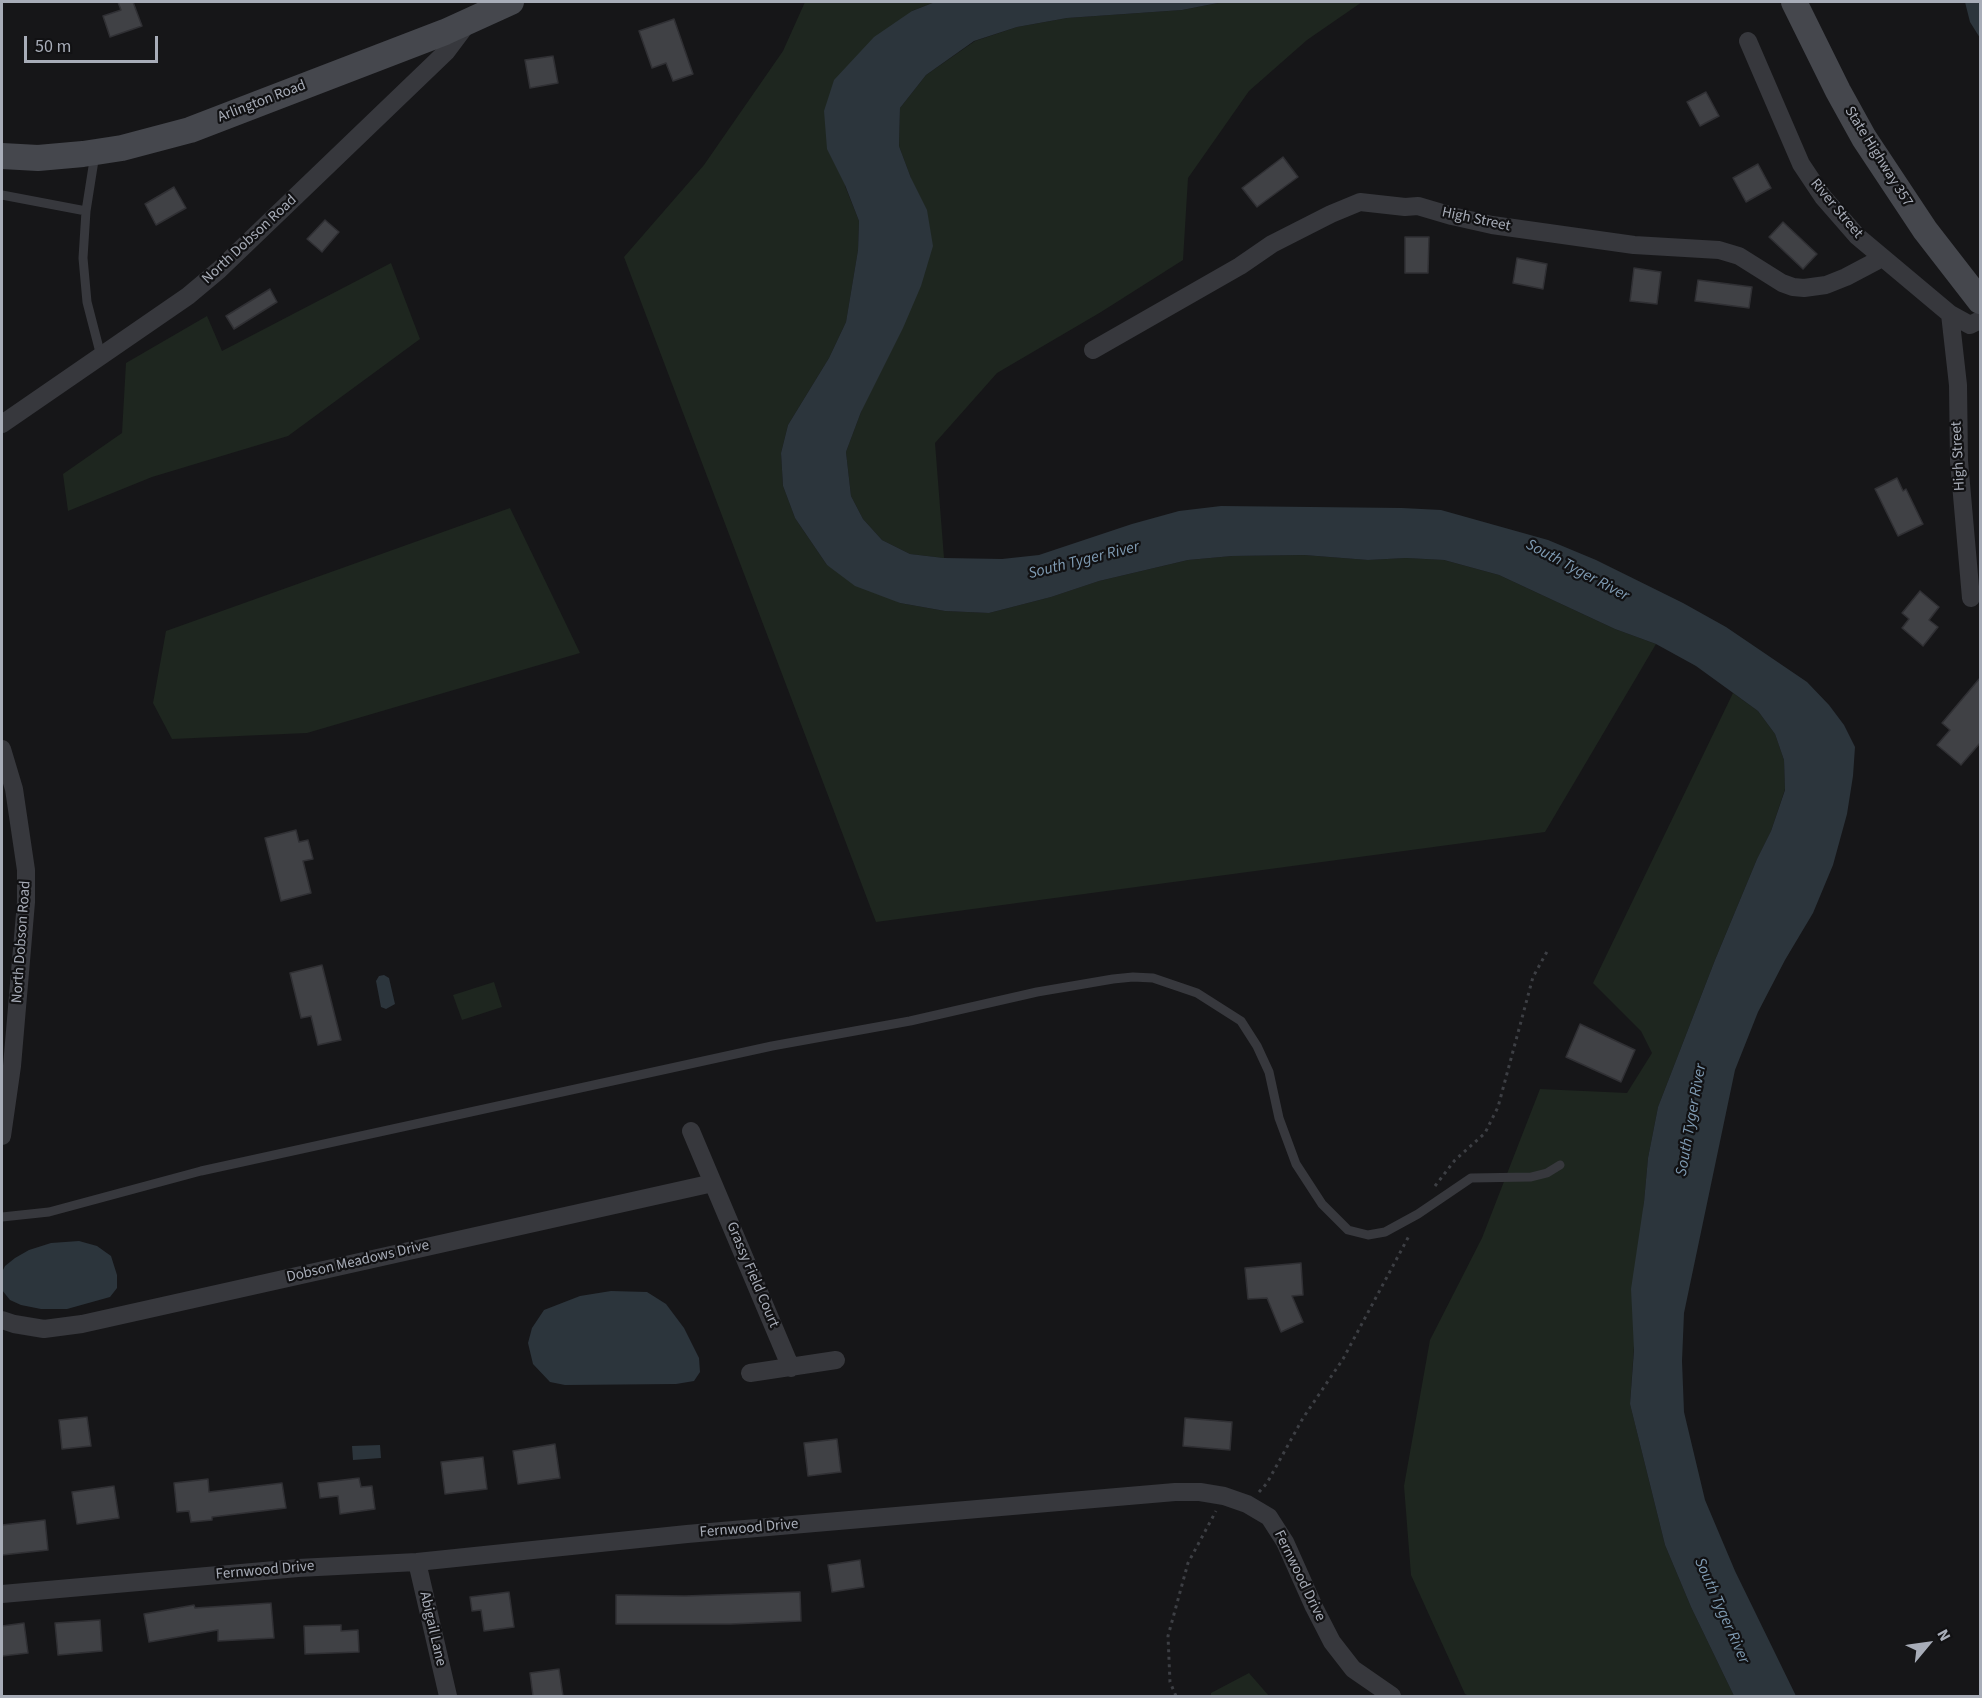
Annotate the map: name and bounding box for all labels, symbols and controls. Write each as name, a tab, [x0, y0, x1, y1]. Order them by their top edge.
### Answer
scale bar	[27, 24, 160, 62]
text: 50 m	[35, 34, 71, 59]
street label: Arlington Road	[215, 77, 309, 127]
street label: State Highway 357	[1840, 104, 1916, 210]
street label: River Street	[1806, 175, 1866, 243]
street label: North Dobson Road	[199, 192, 301, 288]
street label: High Street	[1440, 204, 1512, 236]
street label: High Street	[1948, 421, 1970, 491]
water label: South Tyger River	[1522, 536, 1632, 606]
water label: South Tyger River	[1026, 538, 1142, 584]
street label: North Dobson Road	[9, 880, 35, 1004]
water label: South Tyger River	[1673, 1062, 1711, 1178]
street label: Grassy Field Court	[722, 1219, 782, 1331]
street label: Dobson Meadows Drive	[285, 1237, 431, 1287]
street label: Fernwood Drive	[699, 1516, 799, 1542]
street label: Fernwood Drive	[1269, 1528, 1329, 1624]
water label: South Tyger River	[1689, 1555, 1753, 1667]
street label: Fernwood Drive	[215, 1558, 315, 1584]
street label: Abigail Lane	[415, 1590, 449, 1668]
north arrow	[1898, 1614, 1958, 1674]
text: N	[1932, 1625, 1956, 1645]

